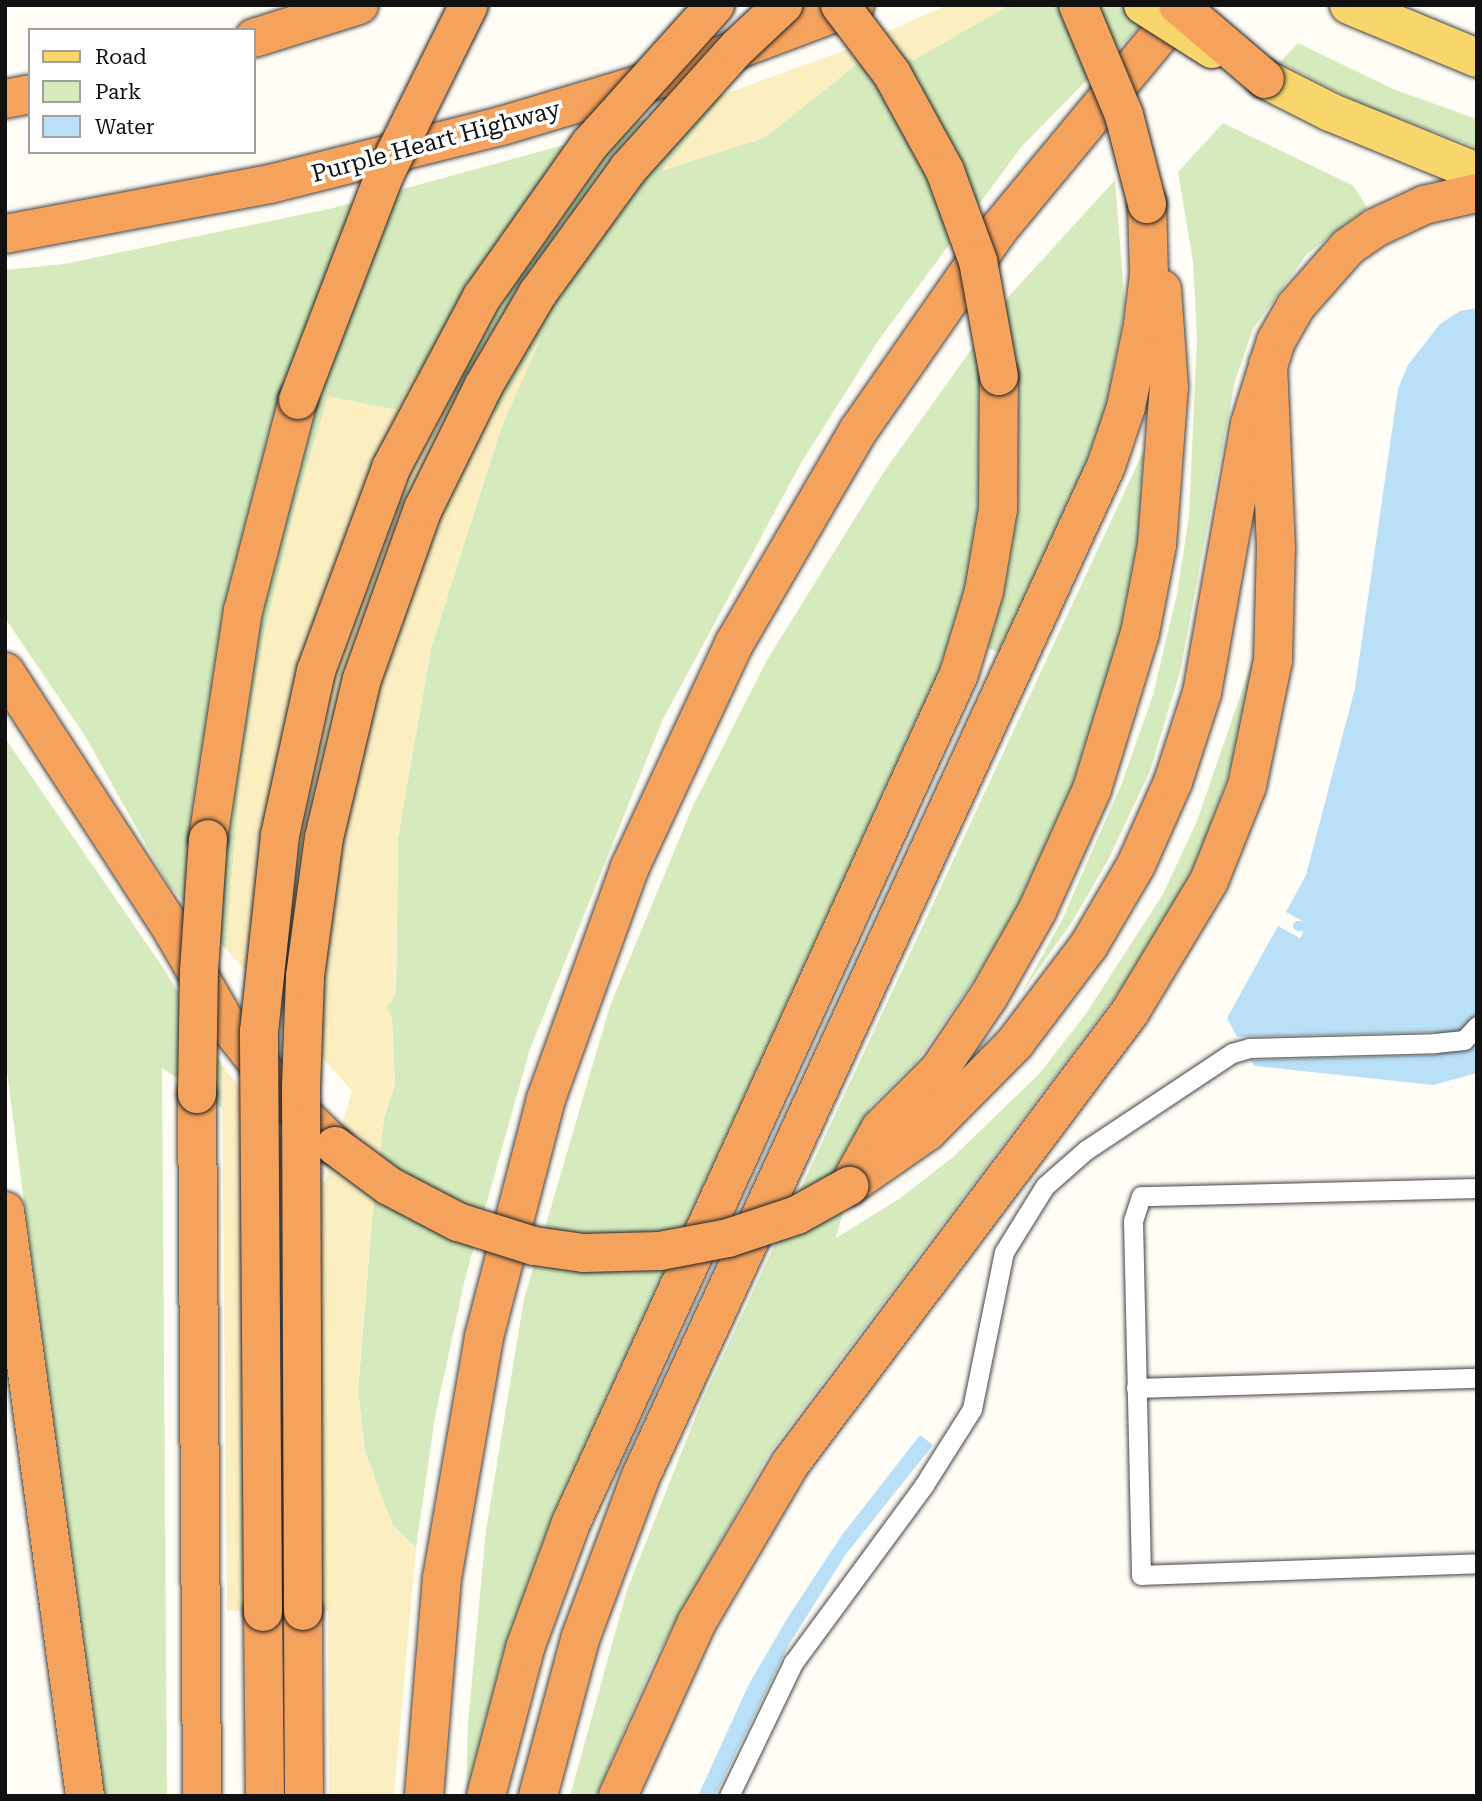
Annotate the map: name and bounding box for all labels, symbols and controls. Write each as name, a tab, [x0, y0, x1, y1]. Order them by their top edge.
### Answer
legend	[28, 28, 256, 154]
text: Road	[95, 45, 147, 69]
text: Park	[95, 80, 141, 104]
street label: Purple Heart Highway	[308, 95, 564, 189]
text: Water	[95, 115, 154, 139]

